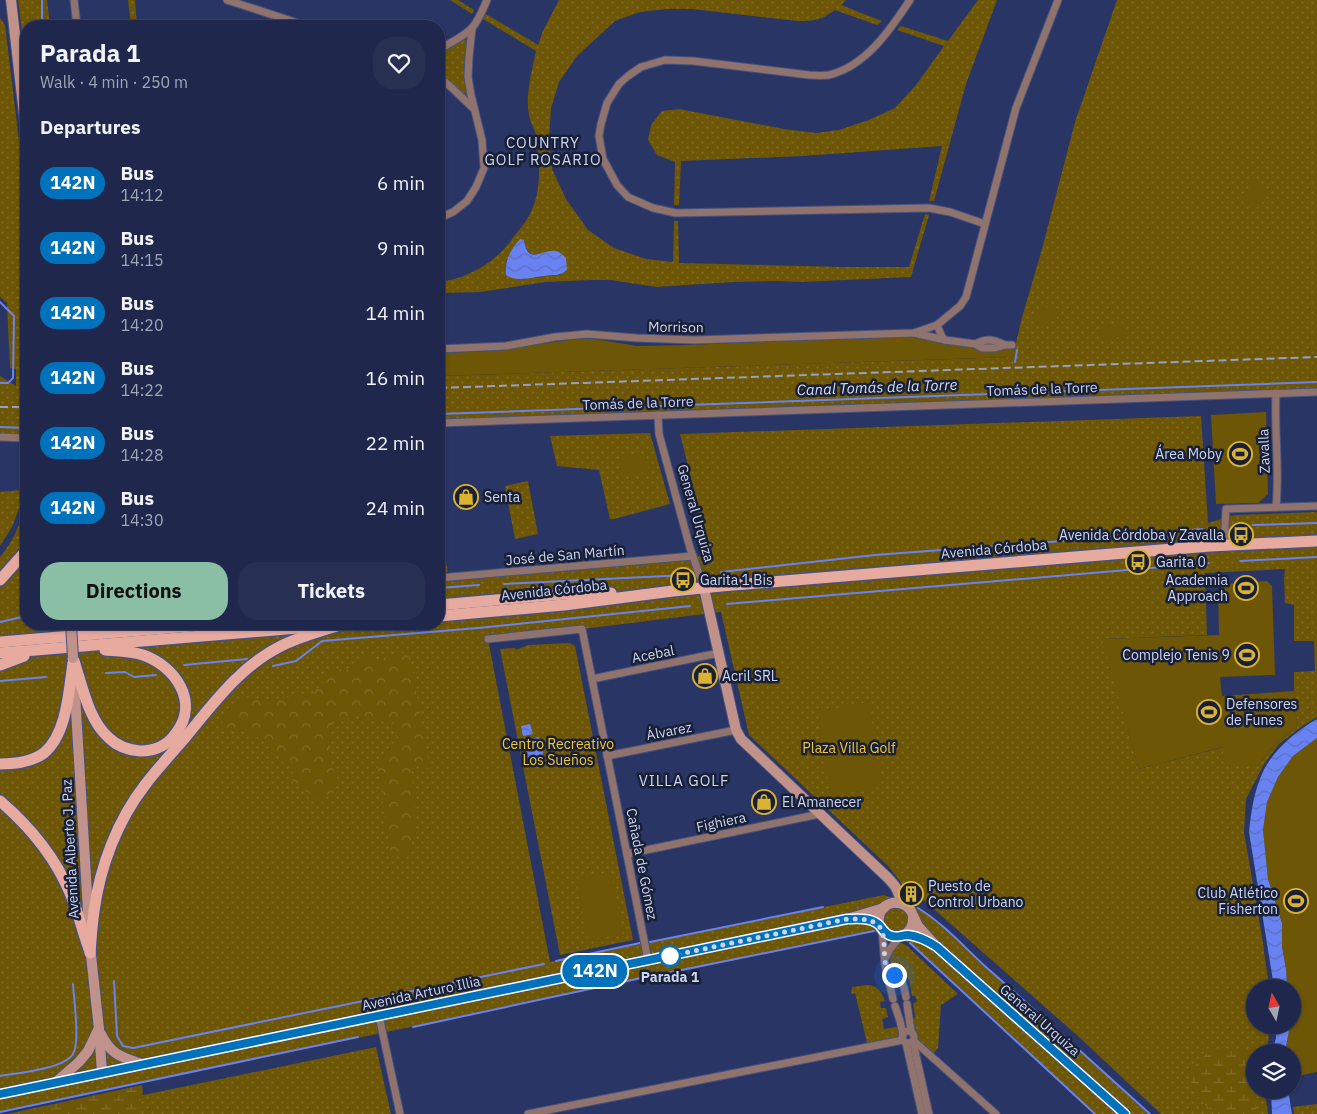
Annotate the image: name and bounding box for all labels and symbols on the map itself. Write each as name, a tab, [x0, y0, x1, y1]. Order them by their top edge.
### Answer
district label: COUNTRY GOLF ROSARIO	[484, 133, 602, 169]
street label: Morrison	[648, 318, 704, 336]
water label: Canal Tomás de la Torre	[797, 375, 958, 399]
street label: Tomás de la Torre	[986, 378, 1098, 400]
street label: Tomás de la Torre	[582, 392, 694, 414]
street label: Zavalla	[1254, 428, 1274, 474]
sports icon: Área Moby	[1227, 441, 1253, 467]
place label: Área Moby	[1155, 444, 1222, 463]
street label: General Urquiza	[673, 462, 719, 564]
shop icon: Senta	[453, 484, 479, 510]
place label: Senta	[484, 488, 521, 506]
bus stop icon: Avenida Córdoba y Zavalla	[1228, 522, 1254, 548]
place label: Avenida Córdoba y Zavalla	[1059, 526, 1225, 544]
street label: Avenida Córdoba	[940, 535, 1048, 563]
street label: José de San Martín	[505, 541, 625, 569]
bus stop icon: Garita 0	[1125, 549, 1151, 575]
place label: Garita 0	[1156, 553, 1206, 571]
bus stop icon: Garita 1 Bis	[670, 567, 696, 593]
place label: Garita 1 Bis	[700, 571, 773, 589]
place label: Academia Approach	[1166, 571, 1229, 605]
street label: Avenida Córdoba	[500, 575, 608, 605]
sports icon: Academia Approach	[1233, 575, 1259, 601]
street label: Acebal	[630, 641, 676, 667]
sports icon: Complejo Tenis 9	[1234, 642, 1260, 668]
place label: Complejo Tenis 9	[1122, 646, 1230, 664]
shop icon: Acril SRL	[692, 663, 718, 689]
place label: Acril SRL	[722, 667, 778, 685]
place label: Defensores de Funes	[1226, 695, 1298, 729]
sports icon: Defensores de Funes	[1196, 699, 1222, 725]
street label: Álvarez	[644, 717, 694, 744]
park label: Centro Recreativo Los Sueños	[502, 735, 614, 769]
park label: Plaza Villa Golf	[802, 739, 896, 757]
district label: VILLA GOLF	[639, 771, 729, 790]
street label: Avenida Alberto J. Paz	[57, 778, 83, 919]
shop icon: El Amanecer	[751, 789, 777, 815]
place label: El Amanecer	[782, 793, 861, 811]
street label: Cañada de Gómez	[622, 807, 662, 922]
street label: Fighiera	[694, 808, 748, 836]
place label: Puesto de Control Urbano	[928, 877, 1024, 911]
building icon: Puesto de Control Urbano	[898, 881, 924, 907]
place label: Club Atlético Fisherton	[1198, 884, 1278, 918]
sports icon: Club Atlético Fisherton	[1283, 888, 1309, 914]
marker: Parada 1	[659, 945, 681, 967]
line badge: 142N	[560, 955, 630, 987]
your location	[882, 963, 907, 988]
place label: Parada 1	[641, 968, 700, 986]
street label: Avenida Arturo Illia	[360, 972, 482, 1014]
north arrow	[1246, 979, 1301, 1034]
street label: General Urquiza	[996, 980, 1084, 1060]

